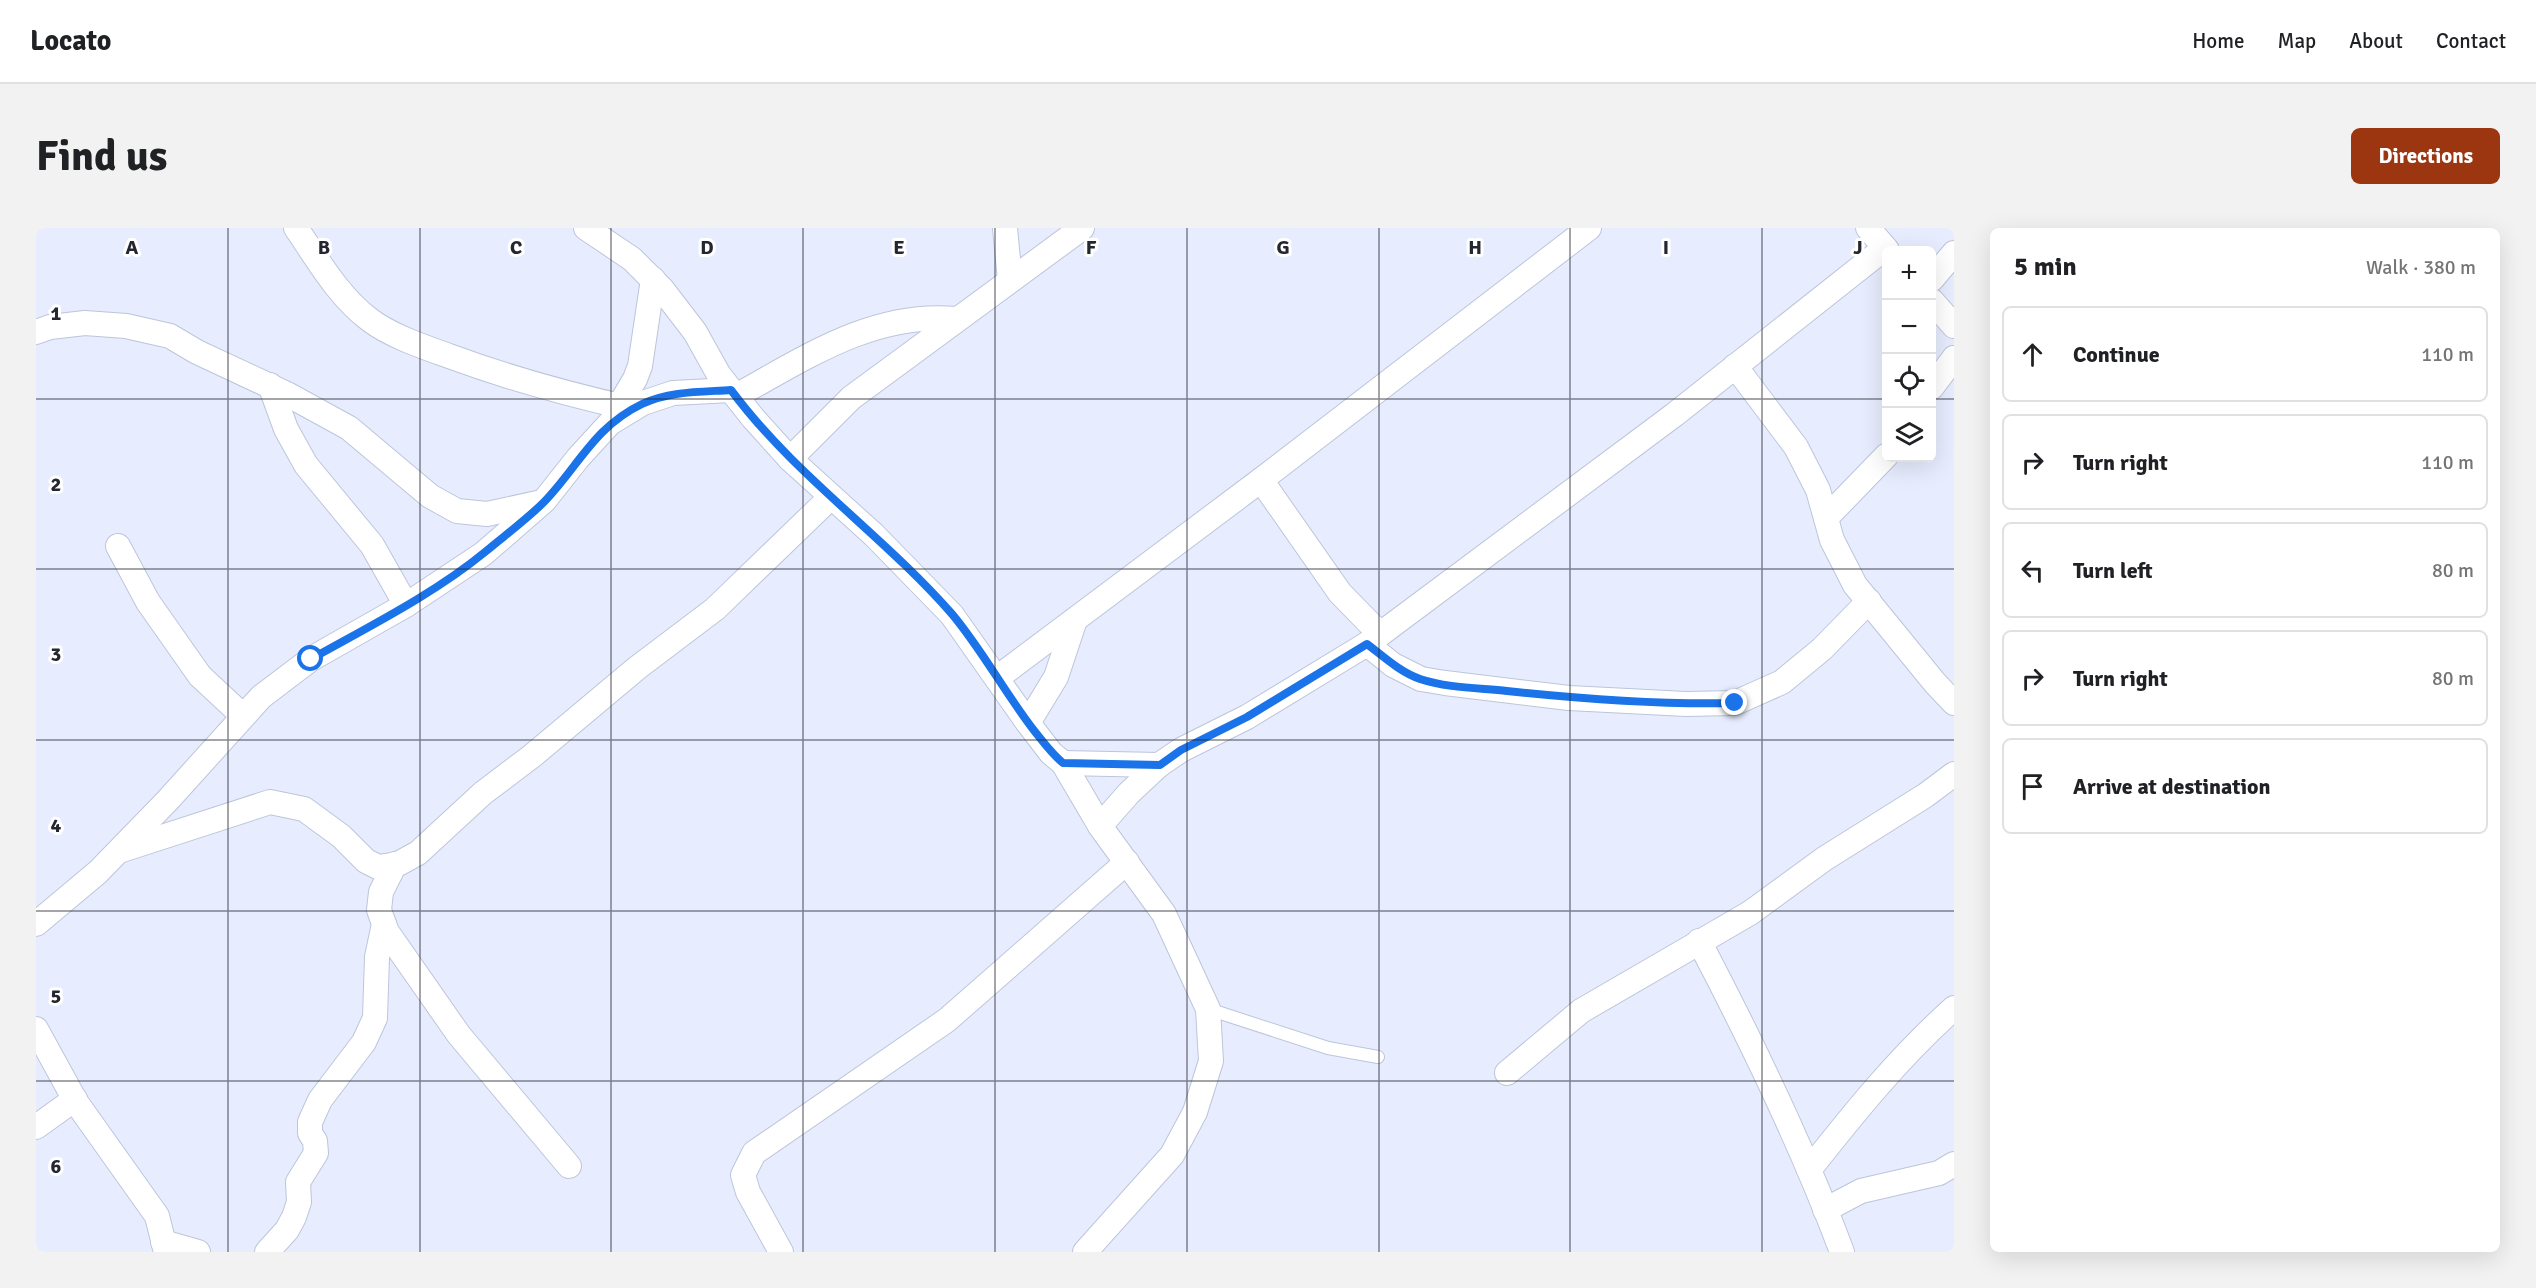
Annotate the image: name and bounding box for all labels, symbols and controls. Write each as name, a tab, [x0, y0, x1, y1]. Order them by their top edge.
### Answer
text: Locato	[30, 24, 111, 58]
text: Home	[2192, 28, 2245, 54]
text: Map	[2278, 28, 2316, 54]
text: About	[2349, 28, 2403, 54]
text: Contact	[2436, 28, 2506, 54]
button: Directions	[2351, 128, 2500, 184]
text: Find us	[36, 131, 167, 182]
text: A	[126, 235, 139, 260]
text: B	[318, 235, 330, 260]
text: C	[510, 235, 522, 260]
text: D	[700, 235, 714, 260]
text: E	[893, 235, 905, 260]
text: F	[1086, 235, 1097, 260]
text: G	[1276, 235, 1290, 260]
text: H	[1468, 235, 1482, 260]
text: I	[1663, 235, 1669, 260]
text: J	[1853, 235, 1863, 260]
map controls	[1882, 246, 1936, 462]
button: +	[1882, 246, 1936, 300]
text: 5 min	[2014, 251, 2077, 283]
text: Walk · 380 m	[2366, 255, 2476, 280]
button: −	[1882, 300, 1936, 354]
text: 1	[51, 301, 62, 326]
icon: ahead	[2016, 338, 2049, 371]
text: Continue	[2073, 341, 2160, 368]
text: 110 m	[2421, 342, 2474, 367]
button: locate	[1882, 354, 1936, 408]
button: layers	[1882, 408, 1936, 462]
icon: right	[2016, 446, 2049, 479]
text: Turn right	[2073, 449, 2168, 476]
text: 110 m	[2421, 450, 2474, 475]
text: 2	[51, 472, 61, 497]
icon: left	[2016, 554, 2049, 587]
text: Turn left	[2073, 557, 2153, 584]
text: 80 m	[2432, 558, 2474, 583]
text: 3	[51, 642, 61, 667]
route start	[297, 645, 323, 671]
icon: right	[2016, 662, 2049, 695]
text: Turn right	[2073, 665, 2168, 692]
text: 80 m	[2432, 666, 2474, 691]
route end	[1721, 689, 1747, 715]
icon: arrive	[2016, 770, 2049, 803]
text: Arrive at destination	[2073, 773, 2270, 800]
text: 4	[51, 813, 62, 838]
text: 5	[51, 984, 61, 1009]
text: 6	[51, 1154, 62, 1179]

